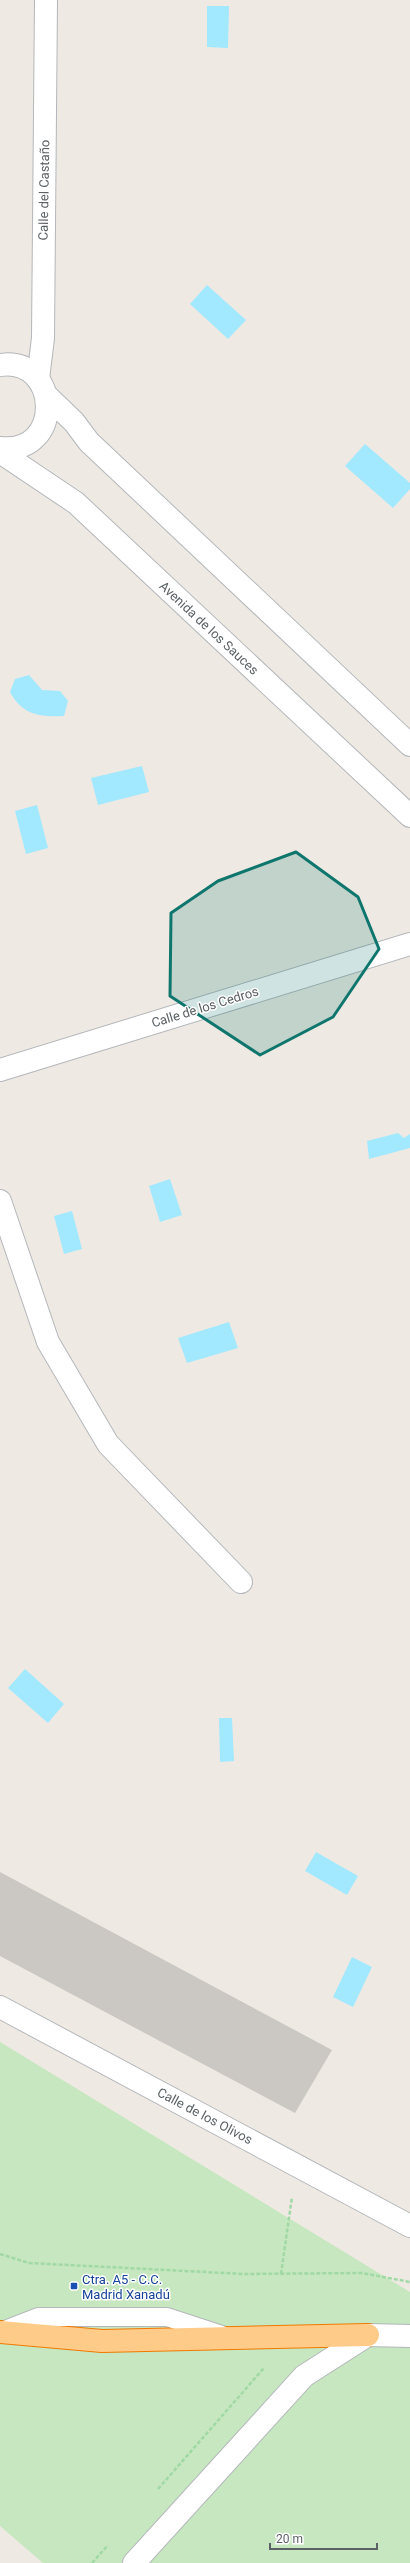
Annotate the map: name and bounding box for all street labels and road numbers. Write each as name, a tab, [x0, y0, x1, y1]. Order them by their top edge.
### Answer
street label: Calle del Castaño	[36, 140, 52, 240]
street label: Avenida de los Sauces	[157, 578, 262, 678]
street label: Calle de los Cedros	[150, 984, 261, 1030]
street label: Calle de los Olivos	[155, 2085, 255, 2148]

